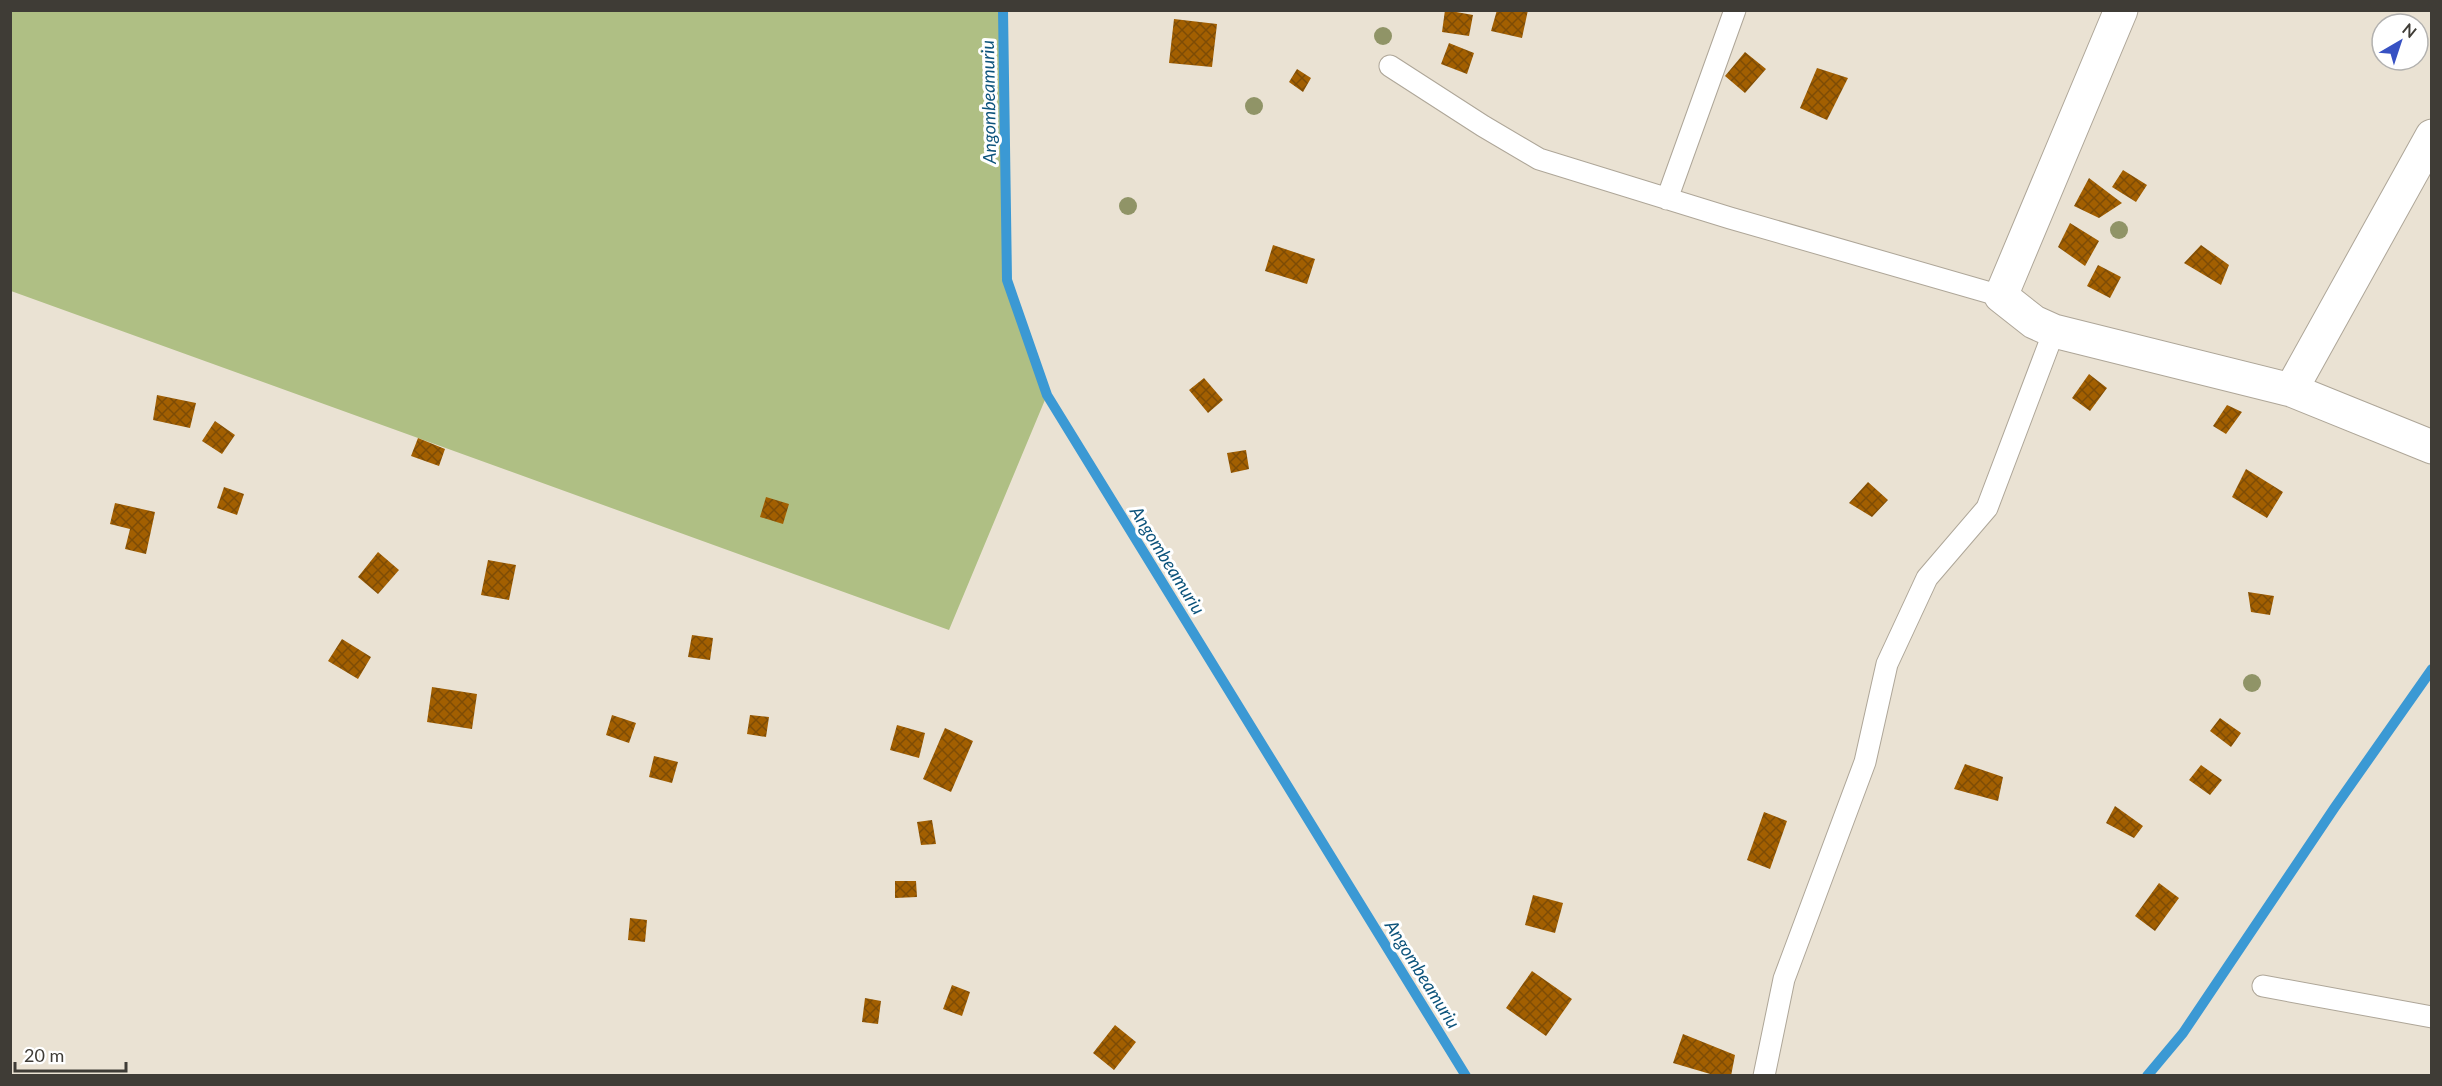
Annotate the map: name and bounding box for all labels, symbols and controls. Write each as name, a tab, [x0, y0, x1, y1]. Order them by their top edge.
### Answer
north arrow	[2370, 12, 2430, 72]
text: N	[2399, 19, 2421, 41]
water label: Angombeamuriu	[976, 40, 1000, 165]
water label: Angombeamuriu	[1125, 501, 1210, 618]
water label: Angombeamuriu	[1380, 915, 1465, 1032]
scale bar	[15, 1035, 126, 1073]
text: 20 m	[24, 1044, 64, 1066]

